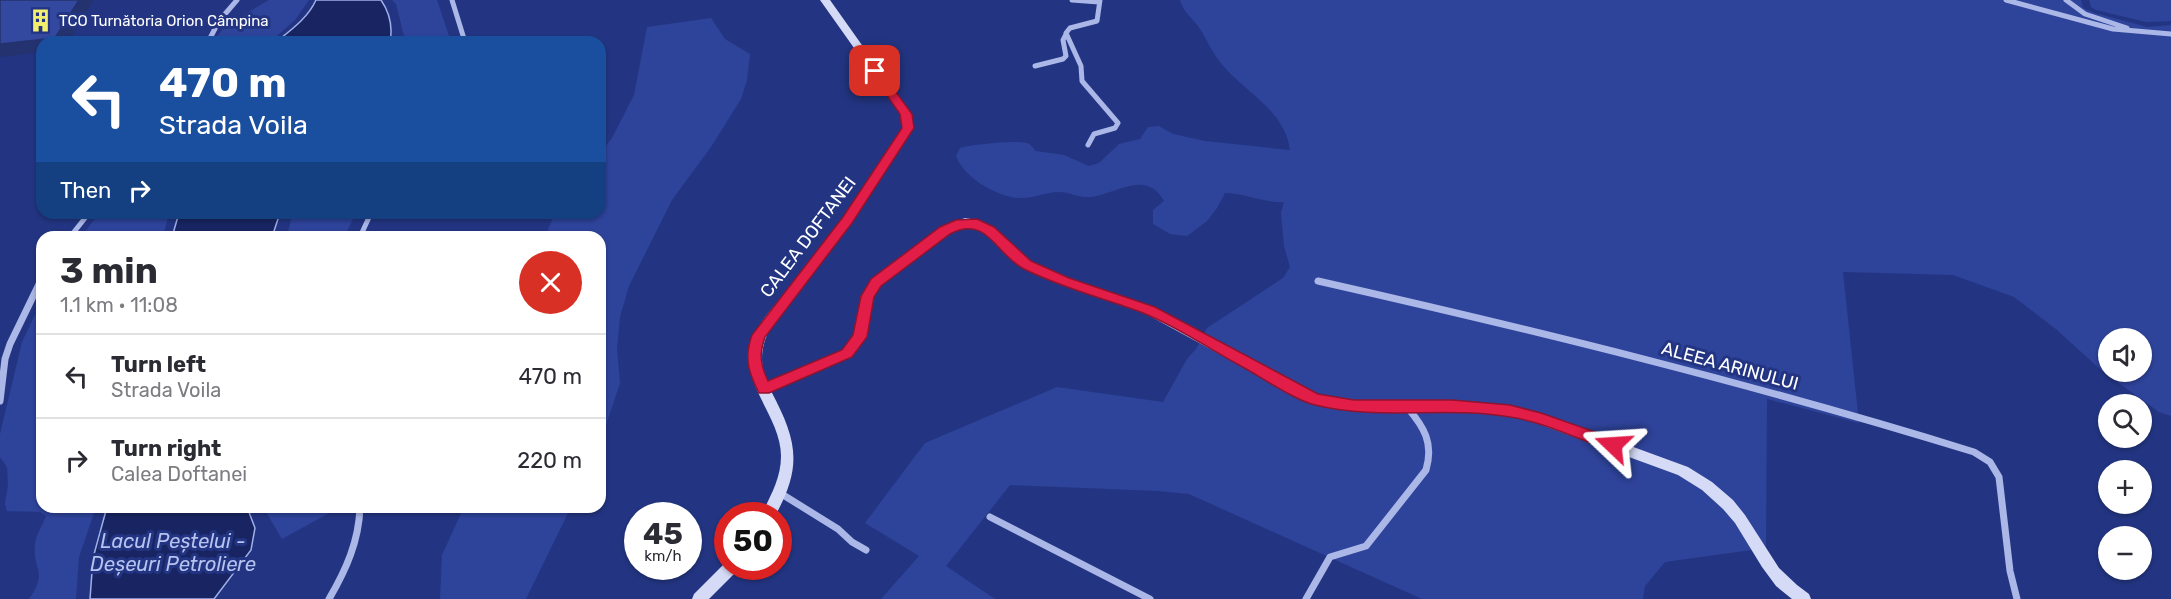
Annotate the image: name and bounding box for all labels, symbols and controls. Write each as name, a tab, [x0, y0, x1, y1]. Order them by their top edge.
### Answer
building icon: TCO Turnătoria Orion Câmpina	[28, 8, 54, 34]
place label: TCO Turnătoria Orion Câmpina	[59, 12, 269, 30]
pin	[849, 45, 900, 96]
icon: arrive	[858, 54, 891, 87]
text: 470 m	[159, 58, 287, 108]
icon: left	[60, 60, 138, 138]
text: Strada Voila	[159, 109, 308, 141]
street label: CALEA DOFTANEI	[755, 172, 861, 302]
icon: right	[123, 174, 156, 207]
text: Then	[60, 177, 111, 204]
text: 3 min	[60, 249, 158, 292]
button: close	[519, 251, 582, 314]
text: 1.1 km · 11:08	[60, 293, 178, 317]
map controls	[2098, 328, 2152, 580]
button: sound	[2098, 328, 2152, 382]
street label: ALEEA ARINULUI	[1659, 337, 1801, 395]
text: Turn left	[111, 351, 206, 378]
icon: left	[60, 360, 93, 393]
text: 470 m	[519, 363, 582, 390]
text: Strada Voila	[111, 378, 221, 402]
button: search	[2098, 394, 2152, 448]
position arrow	[1581, 413, 1645, 477]
text: Turn right	[111, 435, 221, 462]
icon: right	[60, 444, 93, 477]
text: 220 m	[517, 447, 582, 474]
button: +	[2098, 460, 2152, 514]
text: Calea Doftanei	[111, 462, 247, 486]
speed limit sign: 50	[714, 502, 792, 580]
text: 45	[643, 516, 683, 552]
button: −	[2098, 526, 2152, 580]
water label: Lacul Peștelui - Deșeuri Petroliere	[90, 529, 256, 576]
text: km/h	[644, 547, 682, 565]

